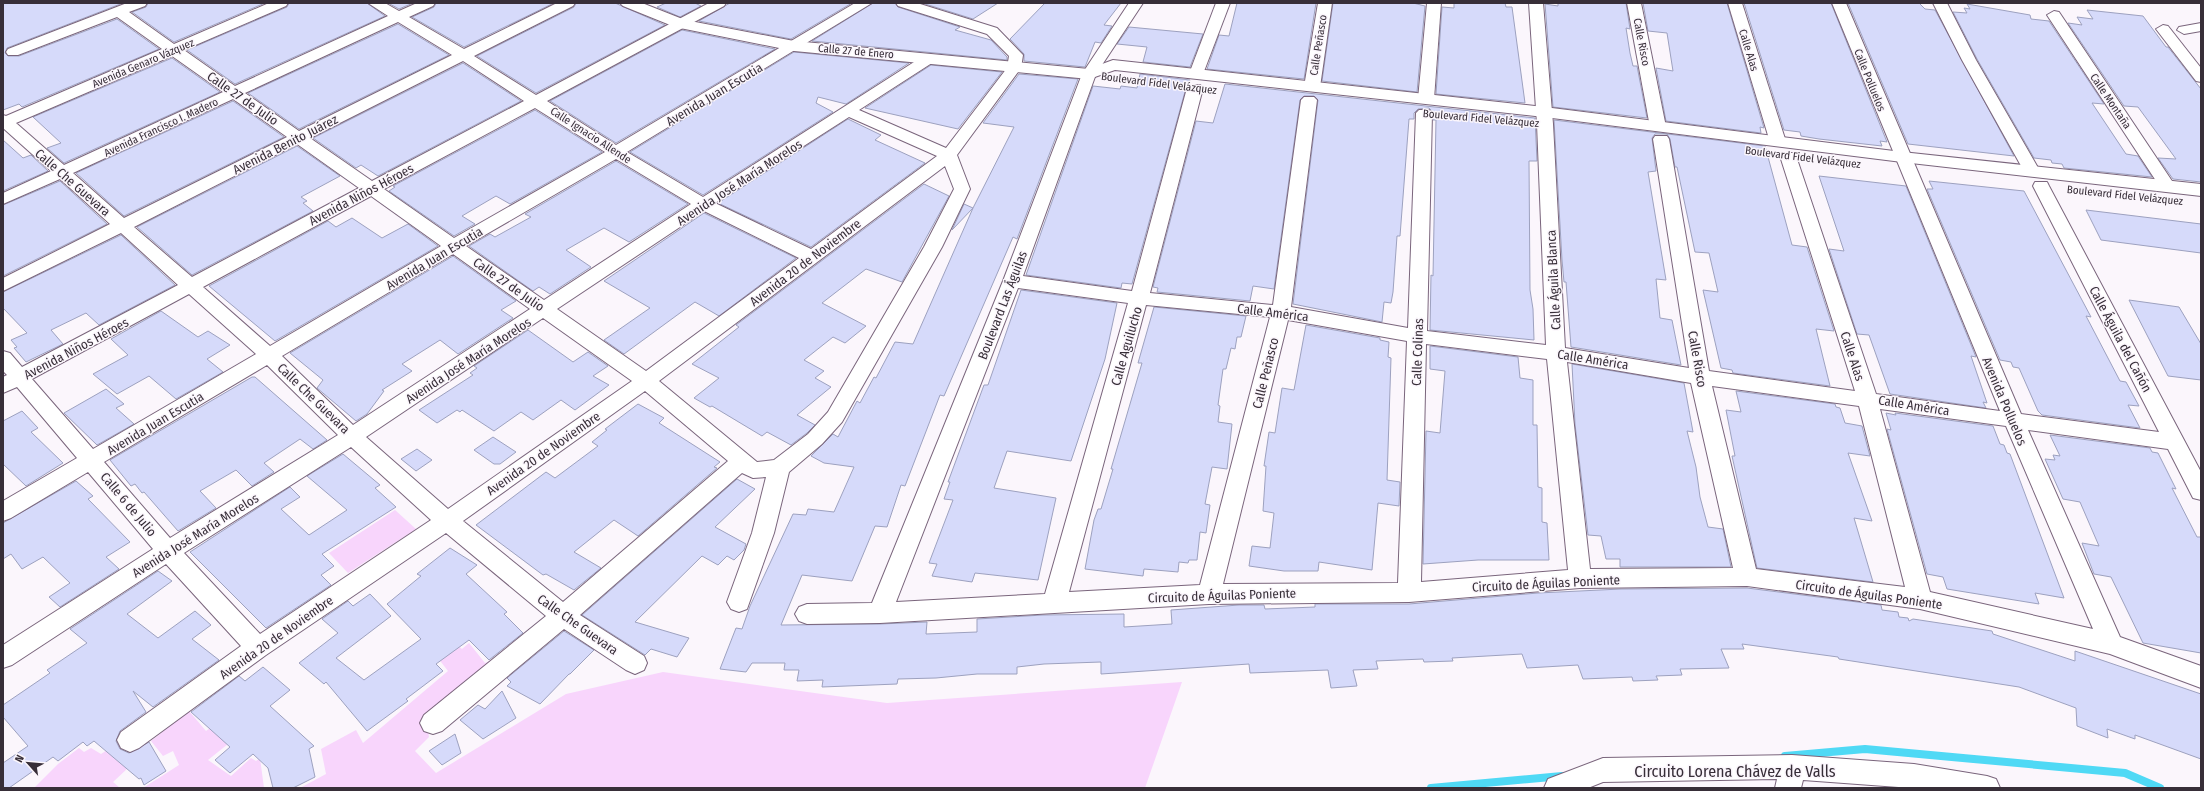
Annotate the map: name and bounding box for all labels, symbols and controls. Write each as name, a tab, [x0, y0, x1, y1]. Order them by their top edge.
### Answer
street label: Calle Peñasco	[1307, 13, 1330, 76]
street label: Calle Risco	[1631, 17, 1653, 67]
street label: Calle Alas	[1736, 28, 1761, 73]
street label: Avenida Genaro Vázquez	[90, 36, 197, 91]
street label: Calle 27 de Enero	[818, 42, 895, 61]
street label: Calle Polluelos	[1851, 47, 1888, 114]
street label: Avenida Juan Escutia	[663, 60, 765, 129]
street label: Calle 27 de Julio	[204, 68, 281, 129]
street label: Boulevard Fidel Velázquez	[1100, 70, 1218, 97]
street label: Calle Montaña	[2087, 71, 2134, 131]
street label: Avenida Francisco I. Madero	[102, 95, 220, 160]
street label: Calle Ignacio Allende	[548, 104, 634, 166]
street label: Boulevard Fidel Velázquez	[1422, 107, 1540, 130]
street label: Avenida Benito Juárez	[230, 112, 340, 177]
street label: Avenida José María Morelos	[674, 136, 805, 229]
street label: Boulevard Fidel Velázquez	[1744, 144, 1862, 171]
street label: Calle Che Guevara	[32, 146, 113, 219]
street label: Avenida Niños Héroes	[306, 160, 416, 228]
street label: Boulevard Fidel Velázquez	[2066, 183, 2184, 208]
street label: Avenida 20 de Noviembre	[747, 216, 864, 309]
street label: Avenida Juan Escutia	[383, 224, 485, 293]
street label: Calle Águila Blanca	[1543, 230, 1564, 330]
street label: Boulevard Las Águilas	[975, 248, 1030, 362]
street label: Calle 27 de Julio	[470, 254, 547, 315]
street label: Calle Águila del Cañón	[2086, 284, 2155, 395]
street label: Calle América	[1236, 301, 1310, 324]
street label: Calle Aguilucho	[1108, 305, 1145, 387]
street label: Avenida Niños Héroes	[21, 314, 131, 382]
street label: Avenida José María Morelos	[403, 314, 534, 407]
street label: Calle Colinas	[1409, 318, 1426, 386]
street label: Calle Risco	[1685, 330, 1710, 389]
street label: Calle Alas	[1838, 330, 1868, 383]
street label: Calle Peñasco	[1249, 336, 1282, 410]
street label: Calle América	[1556, 346, 1630, 373]
street label: Avenida Polluelos	[1979, 355, 2030, 448]
street label: Calle Che Guevara	[274, 360, 353, 437]
street label: Avenida Juan Escutia	[104, 389, 206, 458]
street label: Calle América	[1877, 392, 1951, 419]
street label: Avenida 20 de Noviembre	[484, 408, 603, 498]
street label: Calle 6 de Julio	[98, 469, 160, 539]
street label: Avenida José María Morelos	[129, 490, 262, 581]
street label: Circuito de Águilas Poniente	[1472, 572, 1620, 595]
street label: Circuito de Águilas Poniente	[1794, 577, 1943, 612]
street label: Circuito de Águilas Poniente	[1148, 585, 1296, 606]
street label: Calle Che Guevara	[535, 591, 621, 658]
street label: Avenida 20 de Noviembre	[217, 592, 336, 682]
north arrow	[8, 743, 48, 783]
text: N	[12, 753, 27, 765]
street label: Circuito Lorena Chávez de Valls	[1634, 762, 1836, 781]

